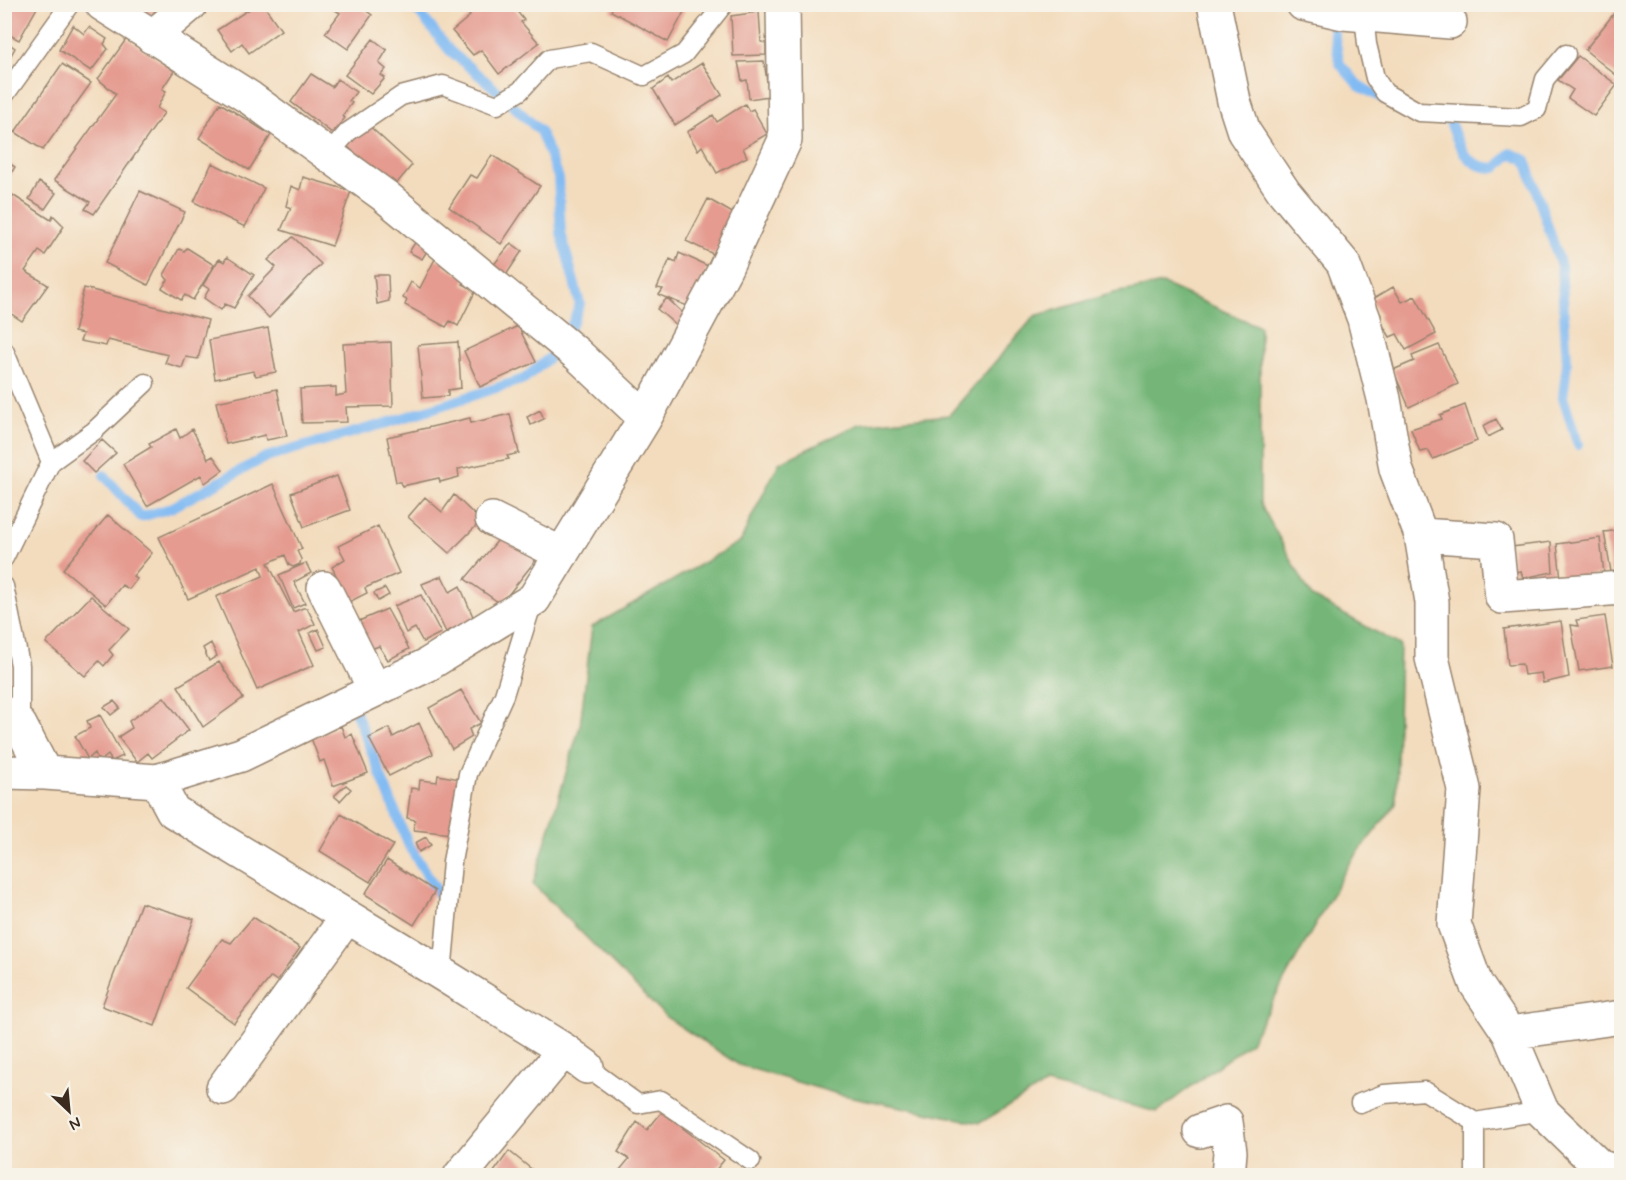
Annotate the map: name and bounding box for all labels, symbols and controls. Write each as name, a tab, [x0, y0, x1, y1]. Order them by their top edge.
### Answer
north arrow	[39, 1081, 99, 1141]
text: N	[66, 1111, 84, 1135]

